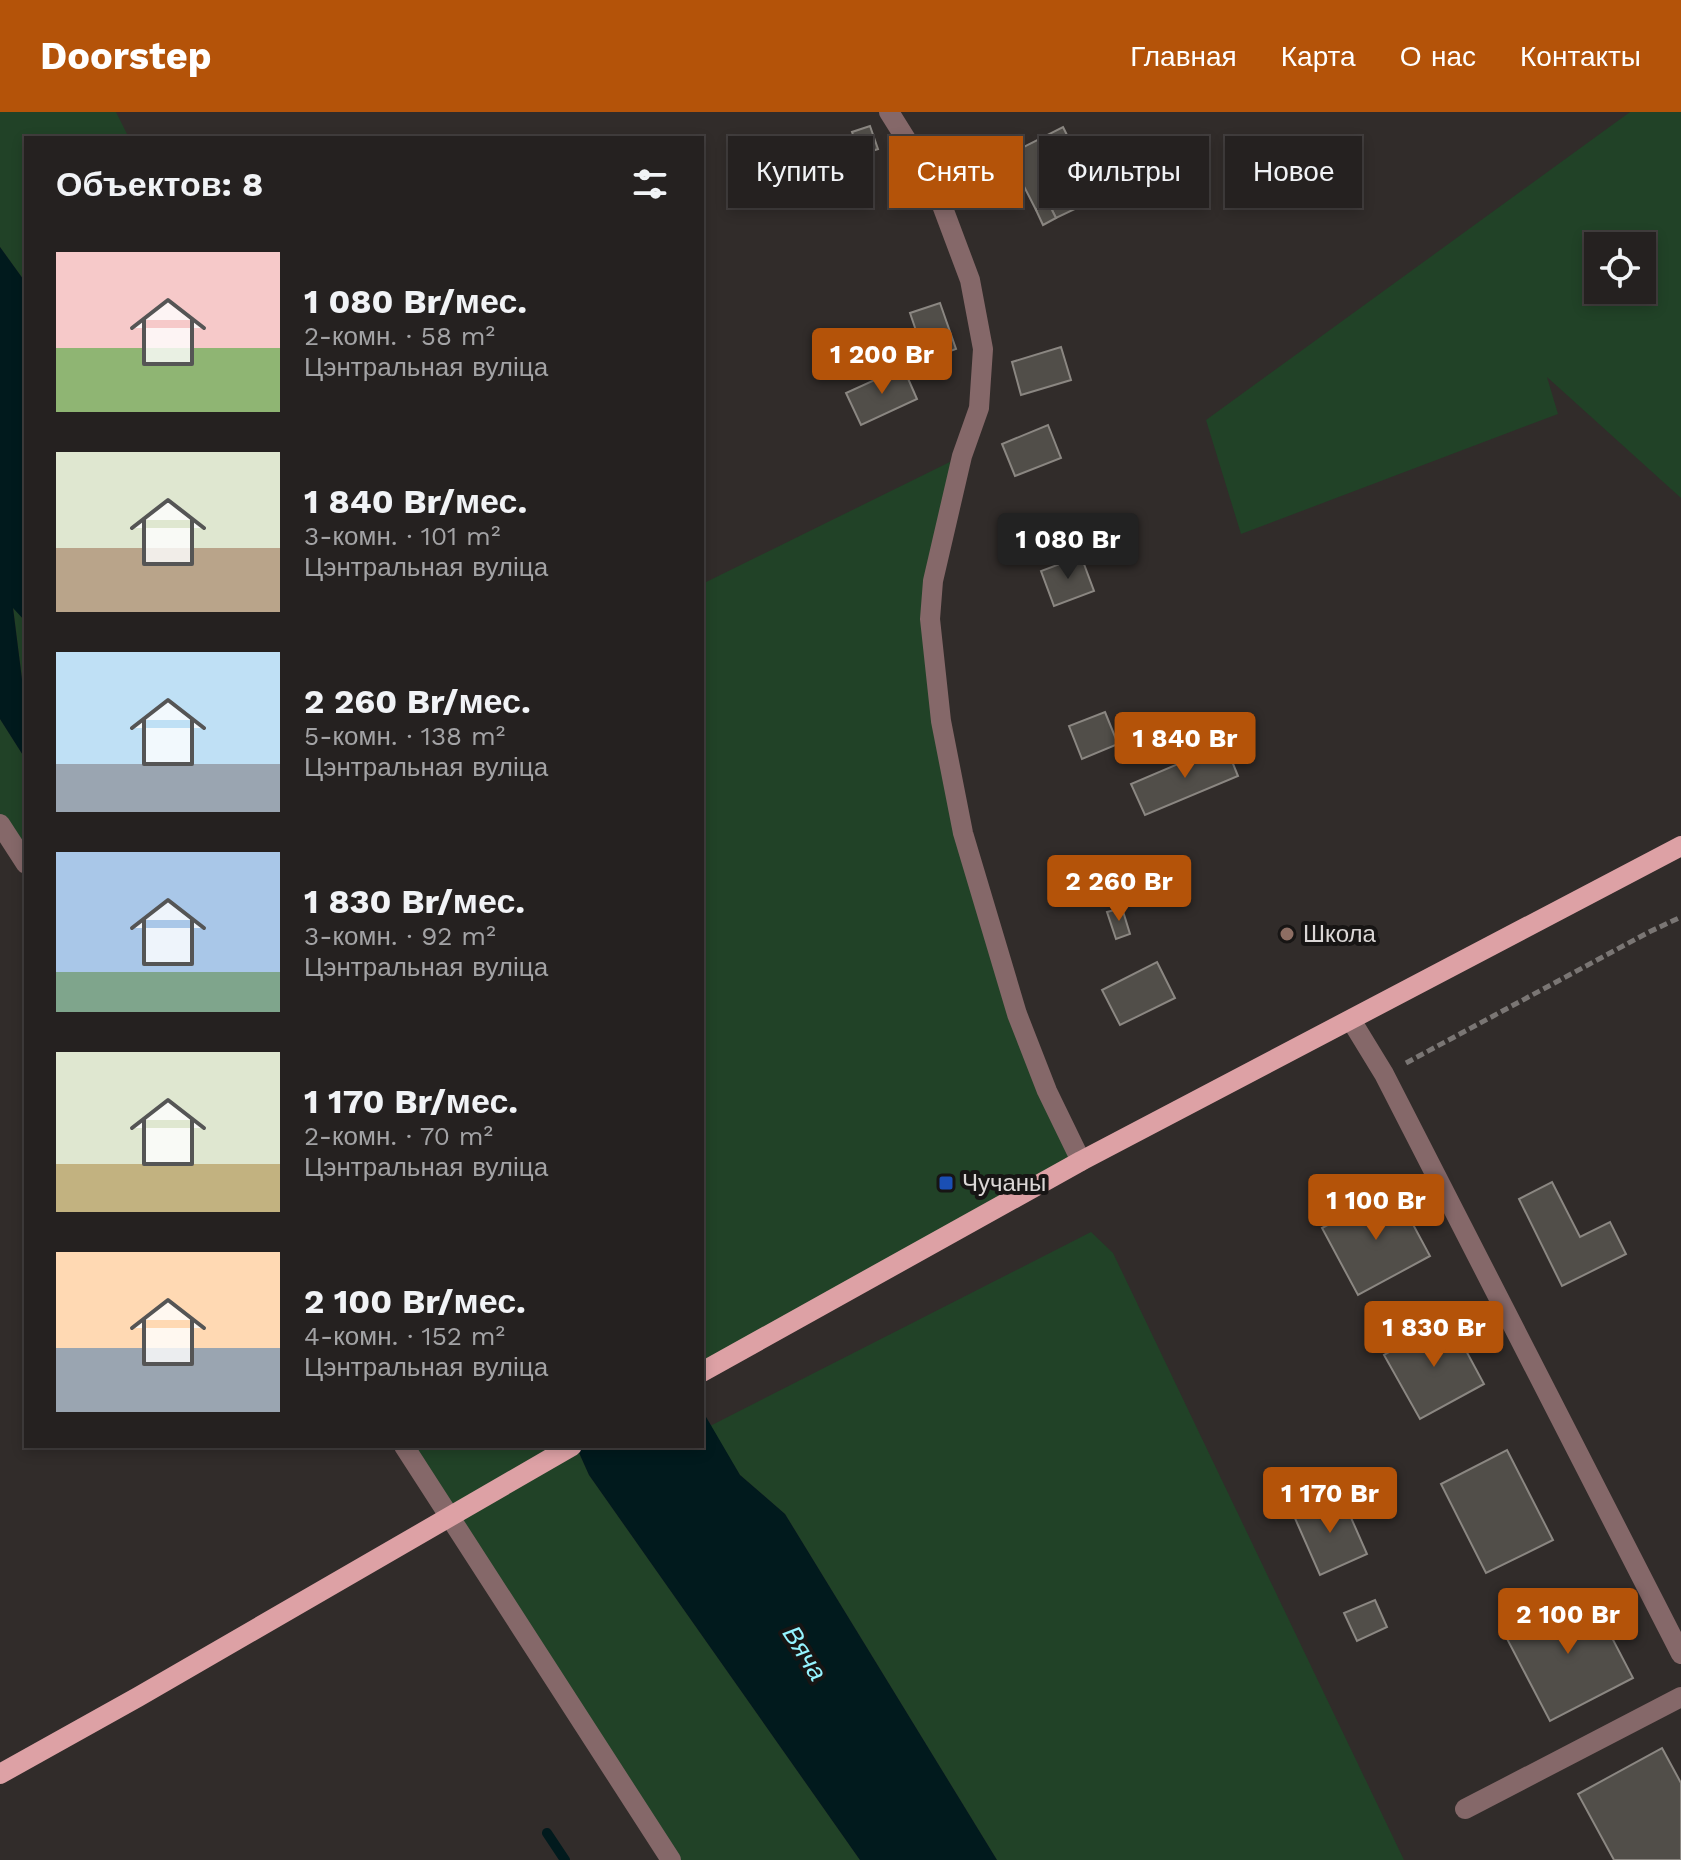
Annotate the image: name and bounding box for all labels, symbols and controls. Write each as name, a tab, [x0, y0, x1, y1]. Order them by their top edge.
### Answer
text: Doorstep	[40, 34, 212, 78]
text: Главная	[1130, 40, 1237, 73]
text: Карта	[1281, 40, 1356, 73]
text: О нас	[1400, 40, 1476, 73]
text: Контакты	[1520, 40, 1641, 73]
chip: Купить	[728, 136, 873, 208]
chip: Снять	[889, 136, 1023, 208]
chip: Фильтры	[1039, 136, 1209, 208]
chip: Новое	[1225, 136, 1362, 208]
icon: filters	[628, 162, 672, 206]
text: Объектов: 8	[56, 164, 263, 204]
map controls	[1584, 232, 1656, 304]
button: locate	[1584, 232, 1656, 304]
text: 1 080 Br/мес.	[304, 281, 527, 321]
icon: home	[120, 284, 216, 380]
text: 2-комн. · 58 m²	[304, 321, 495, 351]
pin: 1 200 Br	[799, 328, 965, 396]
text: 1 200 Br	[830, 339, 934, 369]
text: Цэнтральная вуліца	[304, 352, 548, 382]
text: 1 840 Br/мес.	[304, 481, 527, 521]
icon: home	[120, 484, 216, 580]
pin: 1 080 Br	[985, 513, 1151, 581]
text: 3-комн. · 101 m²	[304, 521, 500, 551]
text: 1 080 Br	[1016, 524, 1120, 554]
text: Цэнтральная вуліца	[304, 552, 548, 582]
text: 2 260 Br/мес.	[304, 681, 531, 721]
icon: home	[120, 684, 216, 780]
pin: 1 840 Br	[1102, 712, 1268, 780]
text: 5-комн. · 138 m²	[304, 721, 505, 751]
text: 1 840 Br	[1133, 723, 1237, 753]
text: Цэнтральная вуліца	[304, 752, 548, 782]
pin: 2 260 Br	[1036, 855, 1202, 923]
text: 2 260 Br	[1065, 866, 1173, 896]
text: 1 830 Br/мес.	[304, 881, 525, 921]
icon: home	[120, 884, 216, 980]
place label: Школа	[1303, 920, 1377, 948]
text: 3-комн. · 92 m²	[304, 921, 496, 951]
marker: Школа	[1278, 925, 1296, 943]
text: Цэнтральная вуліца	[304, 952, 548, 982]
text: 1 170 Br/мес.	[304, 1081, 518, 1121]
icon: home	[120, 1084, 216, 1180]
text: 2-комн. · 70 m²	[304, 1121, 493, 1151]
text: Цэнтральная вуліца	[304, 1152, 548, 1182]
place label: Чучаны	[962, 1169, 1046, 1197]
marker: Чучаны	[937, 1174, 955, 1192]
pin: 1 100 Br	[1293, 1174, 1459, 1242]
text: 1 100 Br	[1326, 1185, 1426, 1215]
text: 2 100 Br/мес.	[304, 1281, 526, 1321]
icon: home	[120, 1284, 216, 1380]
pin: 1 830 Br	[1351, 1301, 1517, 1369]
text: 1 830 Br	[1382, 1312, 1486, 1342]
text: 4-комн. · 152 m²	[304, 1321, 505, 1351]
text: Цэнтральная вуліца	[304, 1352, 548, 1382]
pin: 1 170 Br	[1247, 1467, 1413, 1535]
text: 1 170 Br	[1281, 1478, 1379, 1508]
pin: 2 100 Br	[1485, 1588, 1651, 1656]
text: 2 100 Br	[1516, 1599, 1620, 1629]
water label: Вяча	[777, 1620, 833, 1686]

